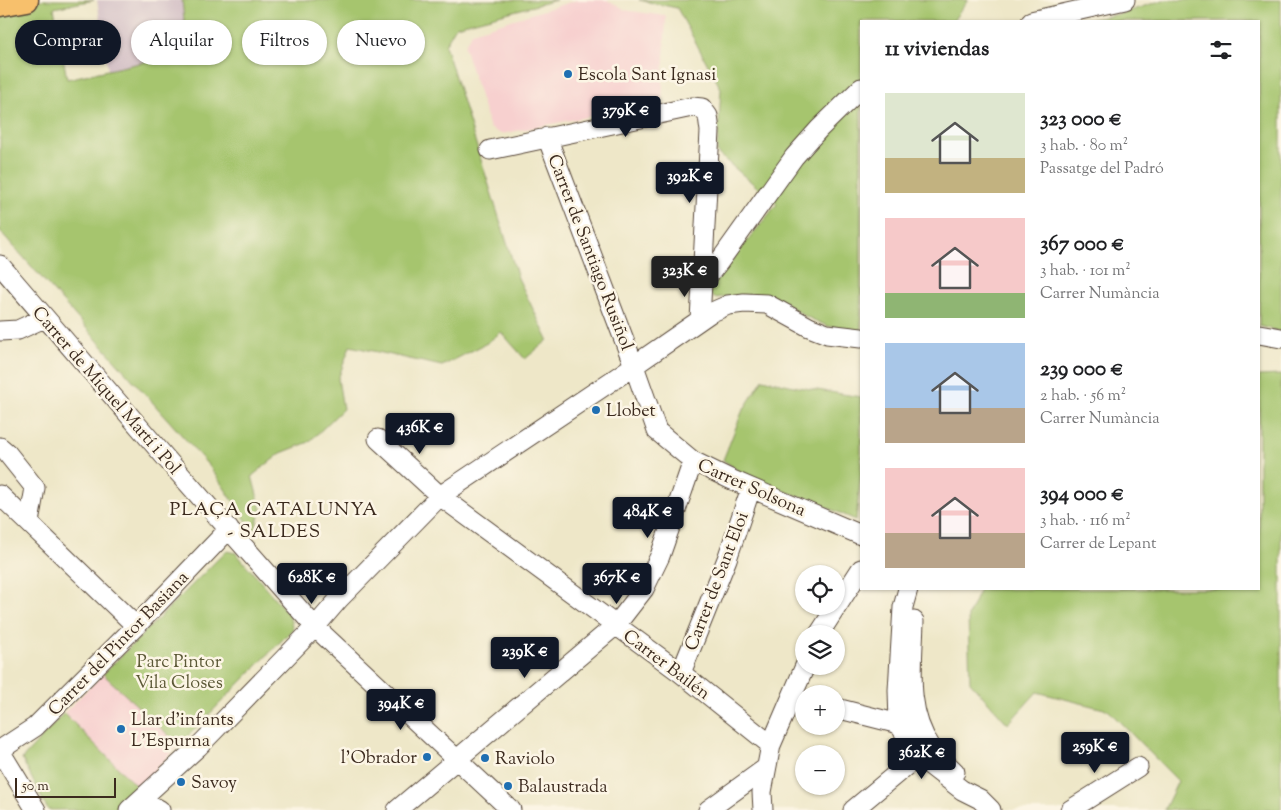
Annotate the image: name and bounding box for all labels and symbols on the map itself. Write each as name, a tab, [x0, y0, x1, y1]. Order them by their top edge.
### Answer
place label: Escola Sant Ignasi	[578, 63, 716, 89]
marker: Escola Sant Ignasi	[562, 68, 574, 80]
pin: 379K €	[585, 96, 667, 138]
street label: Carrer de Santiago Rusiñol	[540, 151, 639, 355]
pin: 392K €	[649, 162, 731, 204]
pin: 323K €	[644, 256, 726, 298]
street label: Carrer de Miquel Martí i Pol	[25, 301, 186, 481]
place label: Llobet	[606, 399, 656, 425]
marker: Llobet	[590, 404, 602, 416]
pin: 436K €	[379, 412, 461, 455]
street label: Carrer Solsona	[693, 453, 810, 524]
pin: 484K €	[607, 496, 689, 539]
district label: PLAÇA CATALUNYA - SALDES	[170, 497, 378, 546]
street label: Carrer de Sant Eloi	[679, 508, 756, 655]
pin: 628K €	[271, 562, 353, 605]
pin: 367K €	[576, 562, 658, 605]
street label: Carrer del Pintor Basiana	[43, 566, 196, 723]
street label: Carrer Bailén	[617, 624, 715, 707]
pin: 239K €	[484, 636, 566, 679]
park label: Parc Pintor Vila Closes	[135, 650, 223, 697]
pin: 394K €	[360, 688, 442, 731]
place label: Llar d'infants L'Espurna	[131, 708, 234, 755]
marker: Llar d'infants L'Espurna	[115, 723, 127, 735]
pin: 259K €	[1054, 732, 1136, 774]
pin: 362K €	[881, 738, 963, 780]
place label: l'Obrador	[341, 746, 417, 772]
place label: Raviolo	[495, 747, 555, 773]
marker: l'Obrador	[421, 751, 433, 763]
marker: Raviolo	[479, 752, 491, 764]
place label: Savoy	[191, 771, 237, 797]
scale bar	[15, 775, 116, 798]
place label: Balaustrada	[518, 775, 608, 801]
marker: Savoy	[175, 776, 187, 788]
marker: Balaustrada	[502, 780, 514, 792]

